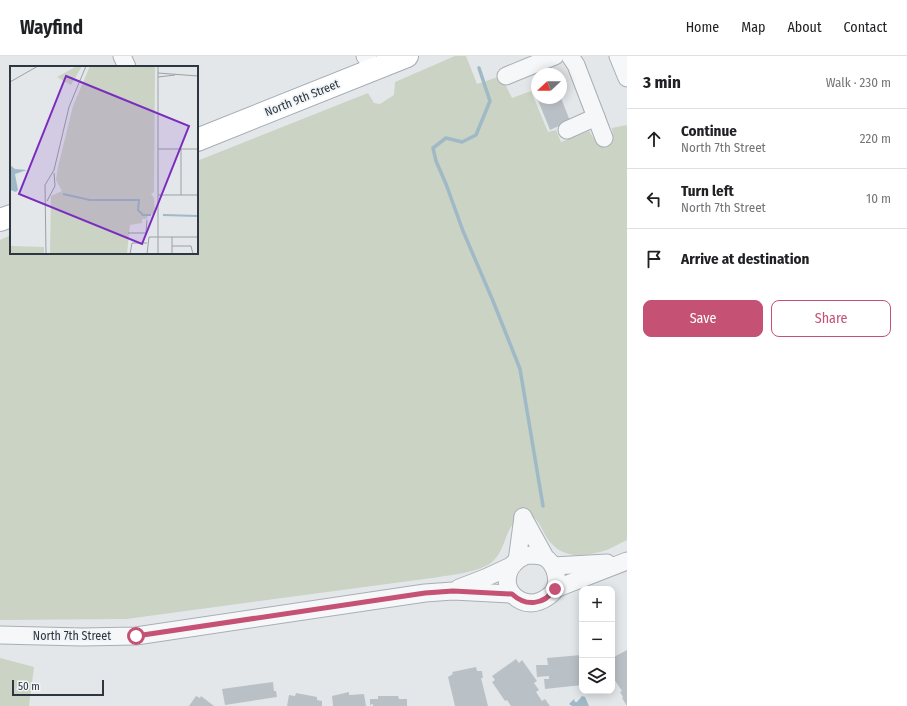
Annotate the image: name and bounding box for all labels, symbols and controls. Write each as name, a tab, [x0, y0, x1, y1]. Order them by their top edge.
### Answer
text: Wayfind	[20, 16, 83, 39]
text: Home	[686, 19, 719, 36]
text: Map	[741, 19, 765, 36]
text: About	[787, 19, 822, 36]
text: Contact	[844, 19, 887, 36]
inset map	[10, 66, 198, 254]
north arrow	[531, 68, 567, 104]
text: 3 min	[643, 72, 681, 93]
text: Walk · 230 m	[826, 75, 891, 90]
street label: North 9th Street	[263, 77, 341, 119]
text: Continue	[681, 122, 737, 140]
icon: ahead	[643, 128, 665, 150]
text: 220 m	[860, 131, 891, 146]
text: North 7th Street	[681, 140, 766, 155]
text: Turn left	[681, 182, 734, 200]
icon: left	[643, 188, 665, 210]
text: 10 m	[866, 191, 891, 206]
text: North 7th Street	[681, 200, 766, 215]
icon: arrive	[643, 248, 665, 270]
text: Arrive at destination	[681, 250, 809, 268]
button: Save	[643, 300, 763, 337]
button: Share	[771, 300, 891, 337]
route end	[546, 580, 564, 598]
map controls	[579, 586, 615, 694]
button: +	[579, 586, 615, 622]
button: −	[579, 622, 615, 658]
route start	[127, 627, 145, 645]
street label: North 7th Street	[33, 629, 111, 643]
button: layers	[579, 658, 615, 694]
scale bar	[12, 678, 104, 697]
text: 50 m	[18, 680, 40, 693]

